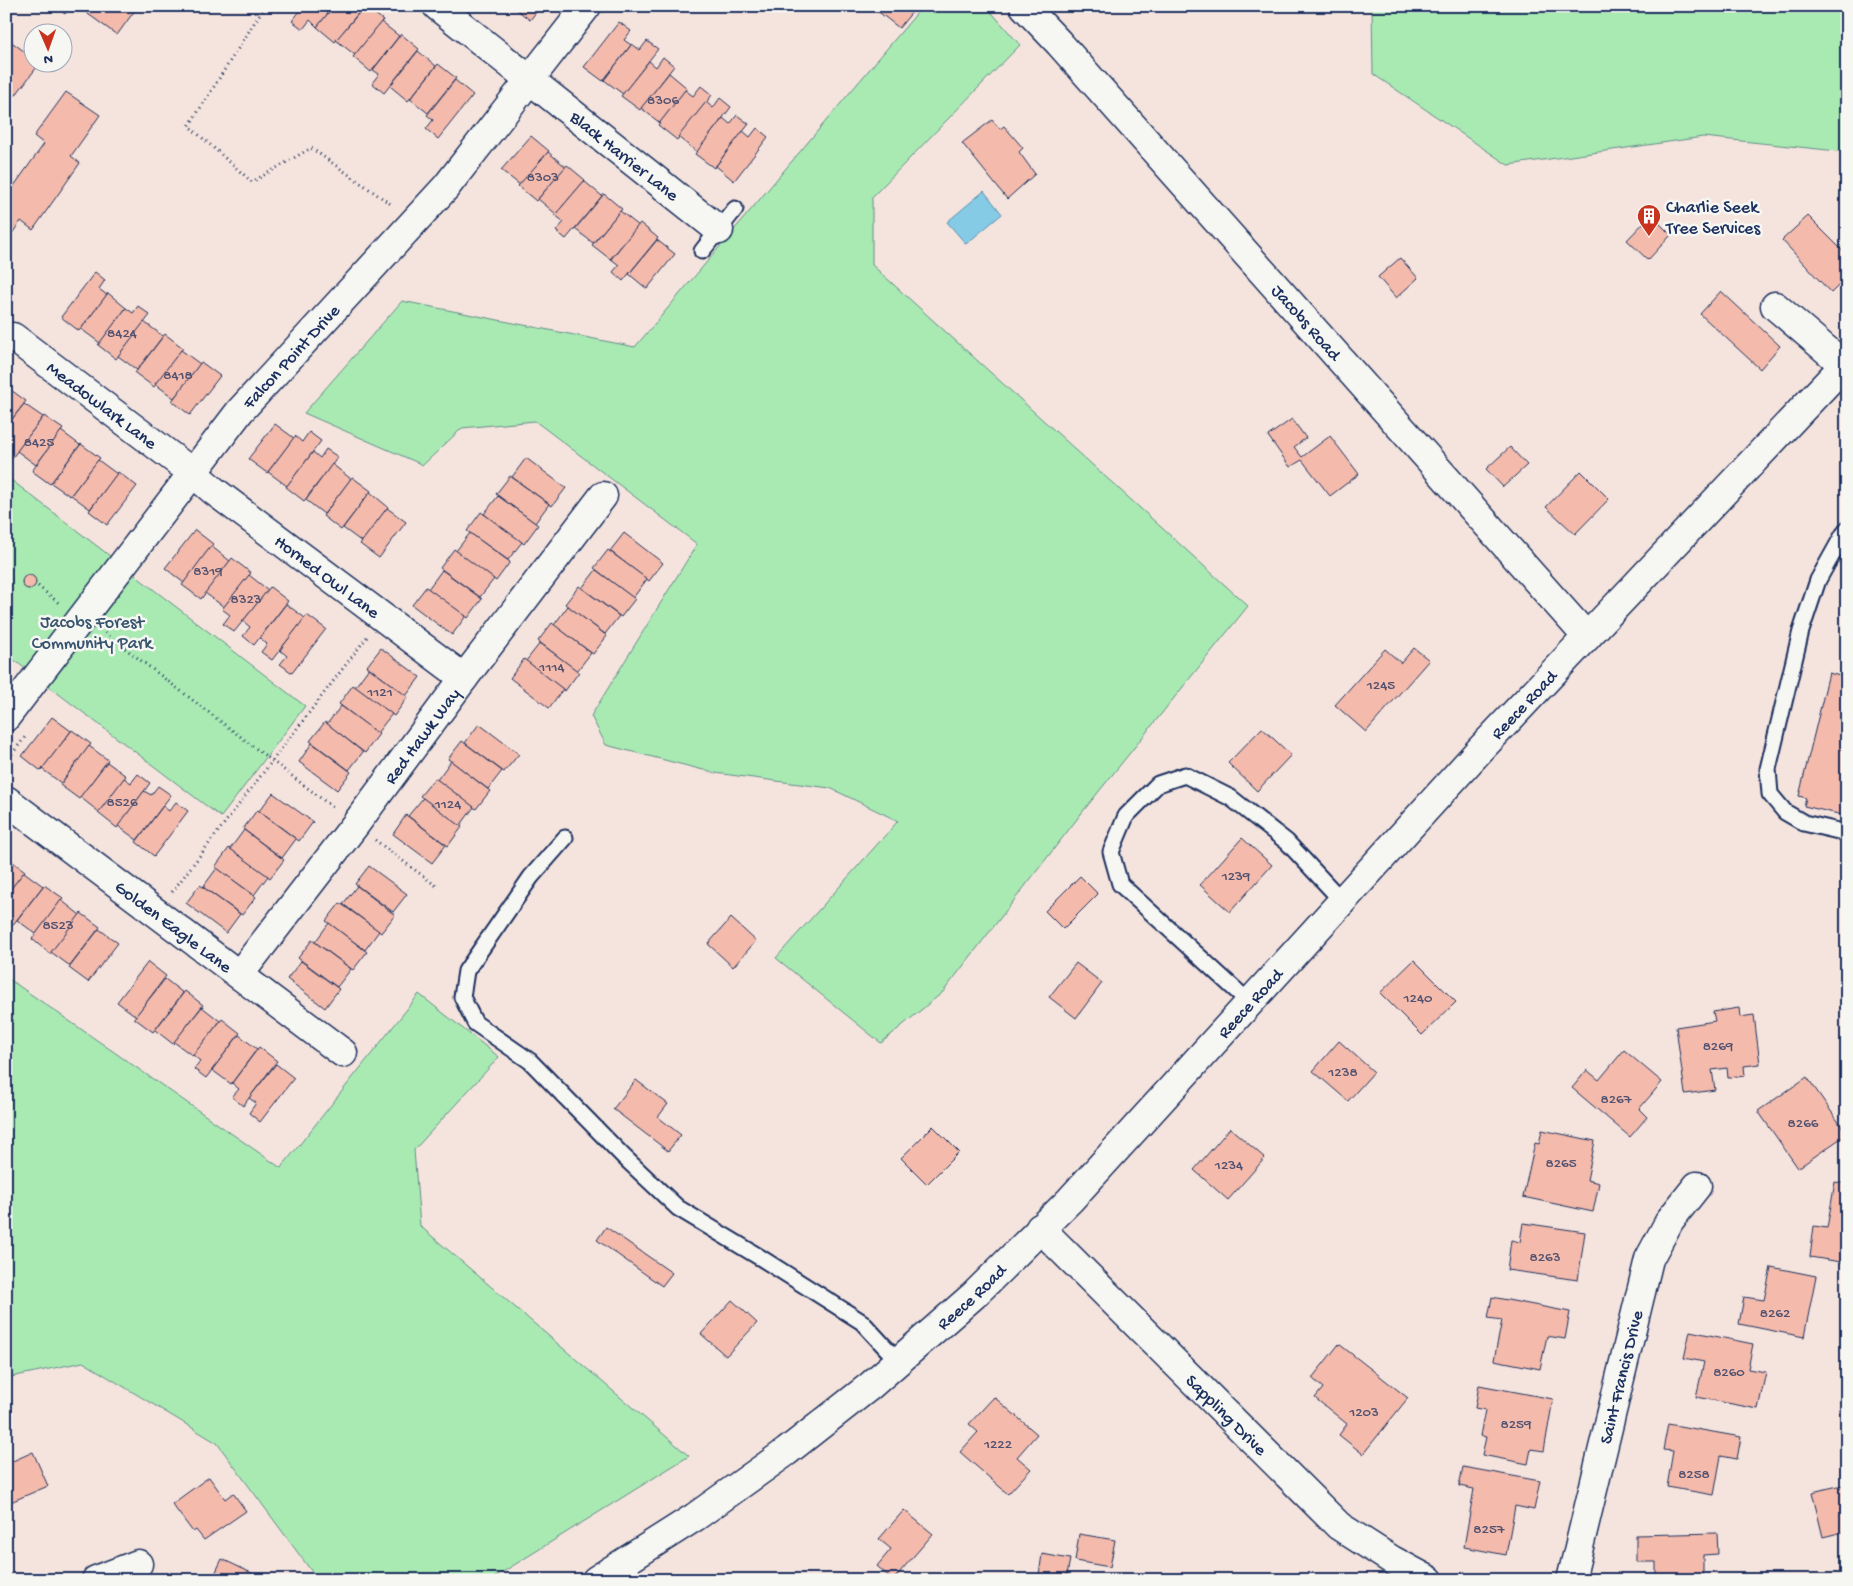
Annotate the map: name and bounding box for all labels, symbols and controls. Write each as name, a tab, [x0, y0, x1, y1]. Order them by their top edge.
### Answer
north arrow	[22, 22, 72, 72]
text: N	[44, 50, 53, 67]
house number: 8306	[647, 92, 679, 110]
street label: Black Harrier Lane	[564, 107, 682, 207]
house number: 8303	[527, 169, 559, 187]
place label: Charlie Seek Tree Services	[1665, 198, 1761, 240]
building icon: Charlie Seek Tree Services	[1636, 203, 1662, 237]
street label: Jacobs Road	[1266, 281, 1345, 367]
street label: Falcon Point Drive	[239, 301, 346, 415]
house number: 8424	[107, 325, 137, 343]
street label: Meadowlark Lane	[42, 358, 161, 455]
house number: 8418	[163, 367, 193, 385]
house number: 8425	[24, 434, 54, 452]
street label: Horned Owl Lane	[269, 532, 383, 625]
house number: 8319	[193, 563, 223, 581]
house number: 8323	[230, 591, 262, 609]
park label: Jacobs Forest Community Park	[32, 613, 154, 655]
house number: 1114	[538, 659, 565, 677]
street label: Reece Road	[1487, 666, 1564, 745]
house number: 1245	[1366, 677, 1395, 695]
house number: 1121	[366, 684, 393, 702]
street label: Red Hawk Way	[381, 685, 466, 789]
house number: 8526	[106, 794, 138, 812]
house number: 1124	[434, 796, 461, 814]
house number: 1239	[1221, 868, 1251, 886]
street label: Golden Eagle Lane	[110, 877, 236, 979]
house number: 8523	[42, 917, 74, 935]
street label: Reece Road	[1214, 964, 1289, 1044]
house number: 1240	[1402, 990, 1433, 1008]
house number: 8269	[1703, 1038, 1734, 1056]
house number: 1238	[1327, 1064, 1358, 1082]
house number: 8267	[1601, 1091, 1633, 1109]
house number: 8266	[1788, 1115, 1819, 1133]
house number: 8265	[1545, 1155, 1577, 1173]
house number: 1234	[1214, 1157, 1243, 1175]
house number: 8263	[1530, 1249, 1561, 1267]
street label: Reece Road	[934, 1260, 1013, 1336]
house number: 8262	[1760, 1305, 1790, 1323]
street label: Saint Francis Drive	[1596, 1308, 1649, 1446]
house number: 8260	[1713, 1364, 1745, 1382]
street label: Sappling Drive	[1180, 1371, 1271, 1462]
house number: 1203	[1348, 1404, 1379, 1422]
house number: 8259	[1501, 1416, 1532, 1434]
house number: 1222	[983, 1436, 1012, 1454]
house number: 8258	[1678, 1466, 1710, 1484]
house number: 8257	[1473, 1521, 1506, 1539]

